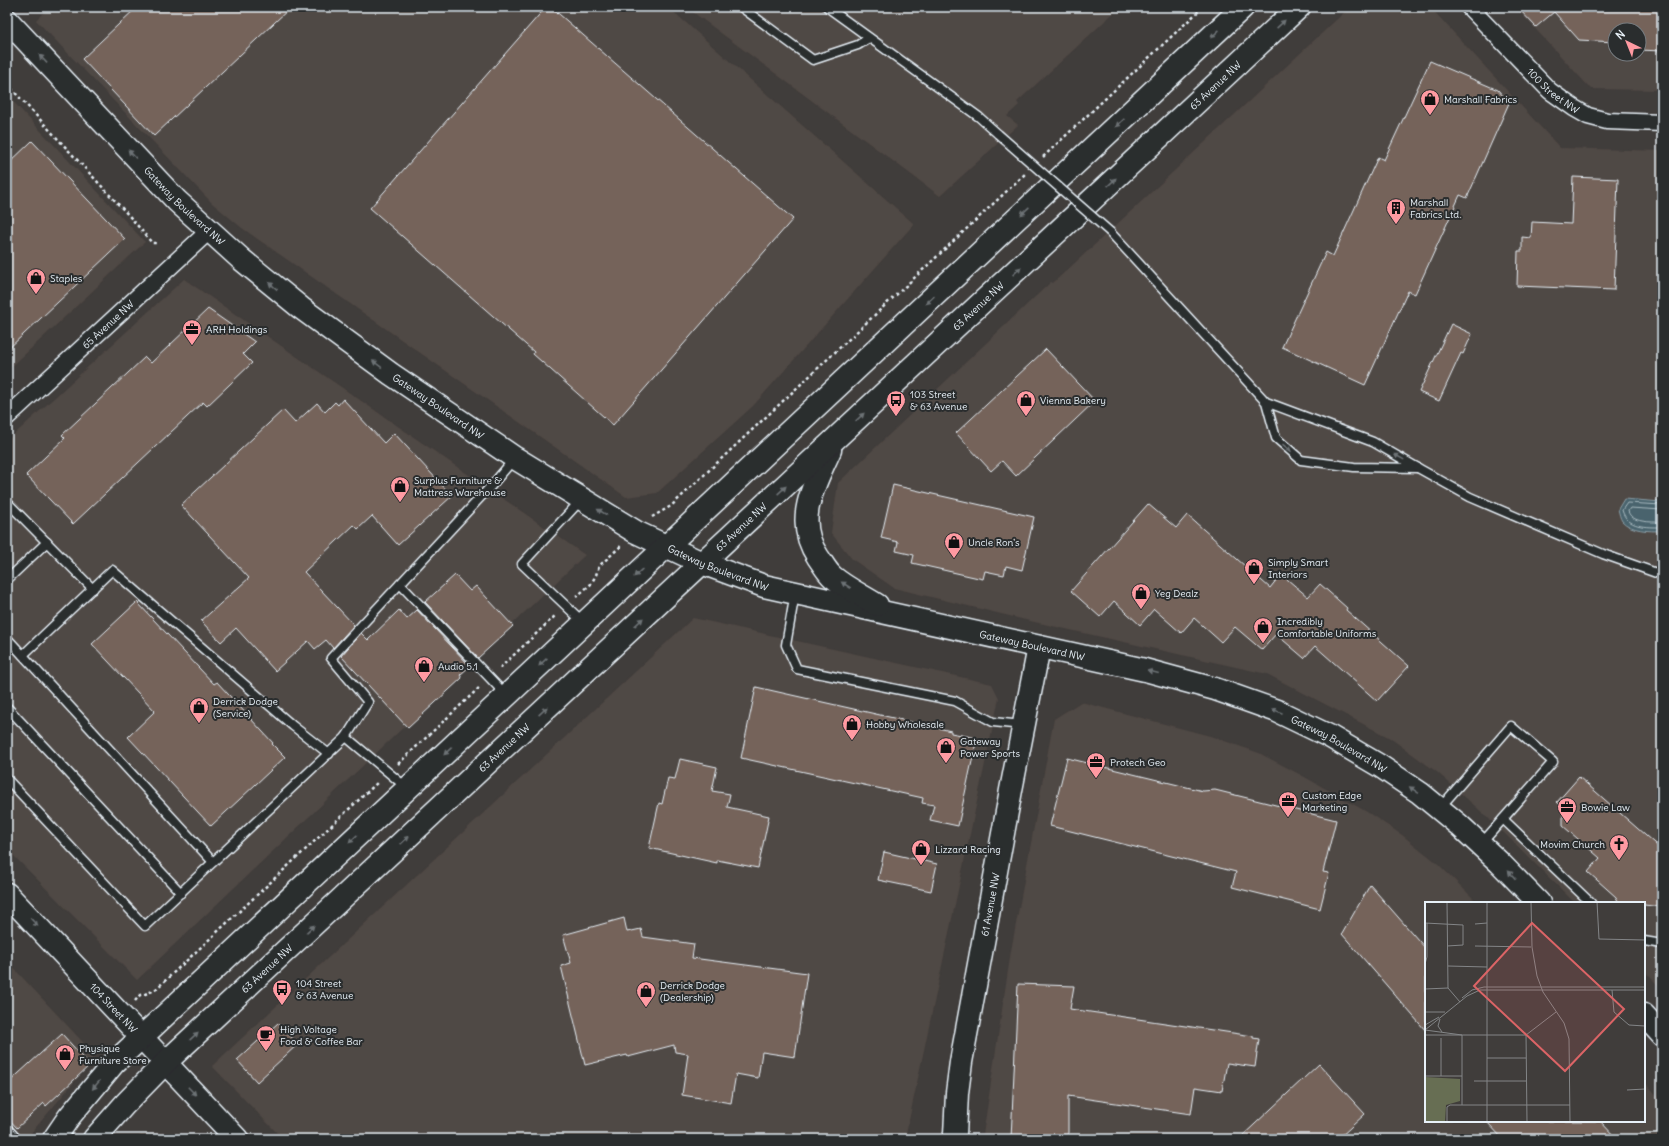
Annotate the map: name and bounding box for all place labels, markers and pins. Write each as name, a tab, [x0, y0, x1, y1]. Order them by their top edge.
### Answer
shop icon: Marshall Fabrics	[1419, 88, 1441, 116]
place label: Marshall Fabrics	[1444, 93, 1518, 106]
place label: Marshall Fabrics Ltd.	[1410, 196, 1461, 221]
building icon: Marshall Fabrics Ltd.	[1385, 197, 1407, 225]
shop icon: Staples	[25, 267, 47, 295]
place label: Staples	[50, 272, 83, 285]
office icon: ARH Holdings	[181, 318, 203, 346]
place label: ARH Holdings	[206, 323, 268, 336]
place label: 103 Street & 63 Avenue	[910, 388, 967, 413]
bus stop icon: 103 Street & 63 Avenue	[885, 389, 907, 417]
shop icon: Vienna Bakery	[1015, 389, 1037, 417]
place label: Vienna Bakery	[1040, 394, 1106, 407]
place label: Surplus Furniture & Mattress Warehouse	[414, 474, 506, 499]
shop icon: Surplus Furniture & Mattress Warehouse	[389, 475, 411, 503]
shop icon: Uncle Ron's	[943, 531, 965, 559]
place label: Uncle Ron's	[968, 536, 1020, 549]
place label: Simply Smart Interiors	[1268, 556, 1329, 581]
shop icon: Simply Smart Interiors	[1243, 557, 1265, 585]
shop icon: Yeg Dealz	[1130, 582, 1152, 610]
place label: Yeg Dealz	[1155, 587, 1199, 600]
place label: Incredibly Comfortable Uniforms	[1277, 615, 1377, 640]
shop icon: Incredibly Comfortable Uniforms	[1252, 616, 1274, 644]
shop icon: Audio 5.1	[413, 655, 435, 683]
place label: Audio 5.1	[438, 660, 478, 673]
place label: Derrick Dodge (Service)	[213, 695, 278, 720]
shop icon: Derrick Dodge (Service)	[188, 696, 210, 724]
shop icon: Hobby Wholesale	[841, 713, 863, 741]
place label: Hobby Wholesale	[866, 718, 944, 731]
place label: Gateway Power Sports	[960, 735, 1020, 760]
shop icon: Gateway Power Sports	[935, 736, 957, 764]
office icon: Protech Geo	[1085, 751, 1107, 779]
place label: Protech Geo	[1110, 756, 1166, 769]
place label: Custom Edge Marketing	[1302, 789, 1362, 814]
office icon: Custom Edge Marketing	[1277, 790, 1299, 818]
office icon: Bowie Law	[1556, 796, 1578, 824]
place label: Bowie Law	[1581, 801, 1630, 814]
church icon: Movim Church	[1608, 833, 1630, 861]
shop icon: Lizzard Racing	[910, 838, 932, 866]
place label: Movim Church	[1540, 838, 1605, 851]
place label: Lizzard Racing	[935, 843, 1001, 856]
place label: 104 Street & 63 Avenue	[296, 977, 353, 1002]
bus stop icon: 104 Street & 63 Avenue	[271, 978, 293, 1006]
place label: Derrick Dodge (Dealership)	[660, 979, 725, 1004]
shop icon: Derrick Dodge (Dealership)	[635, 980, 657, 1008]
place label: High Voltage Food & Coffee Bar	[280, 1023, 363, 1048]
cafe icon: High Voltage Food & Coffee Bar	[255, 1024, 277, 1052]
place label: Physique Furniture Store	[79, 1042, 147, 1067]
shop icon: Physique Furniture Store	[54, 1043, 76, 1071]

